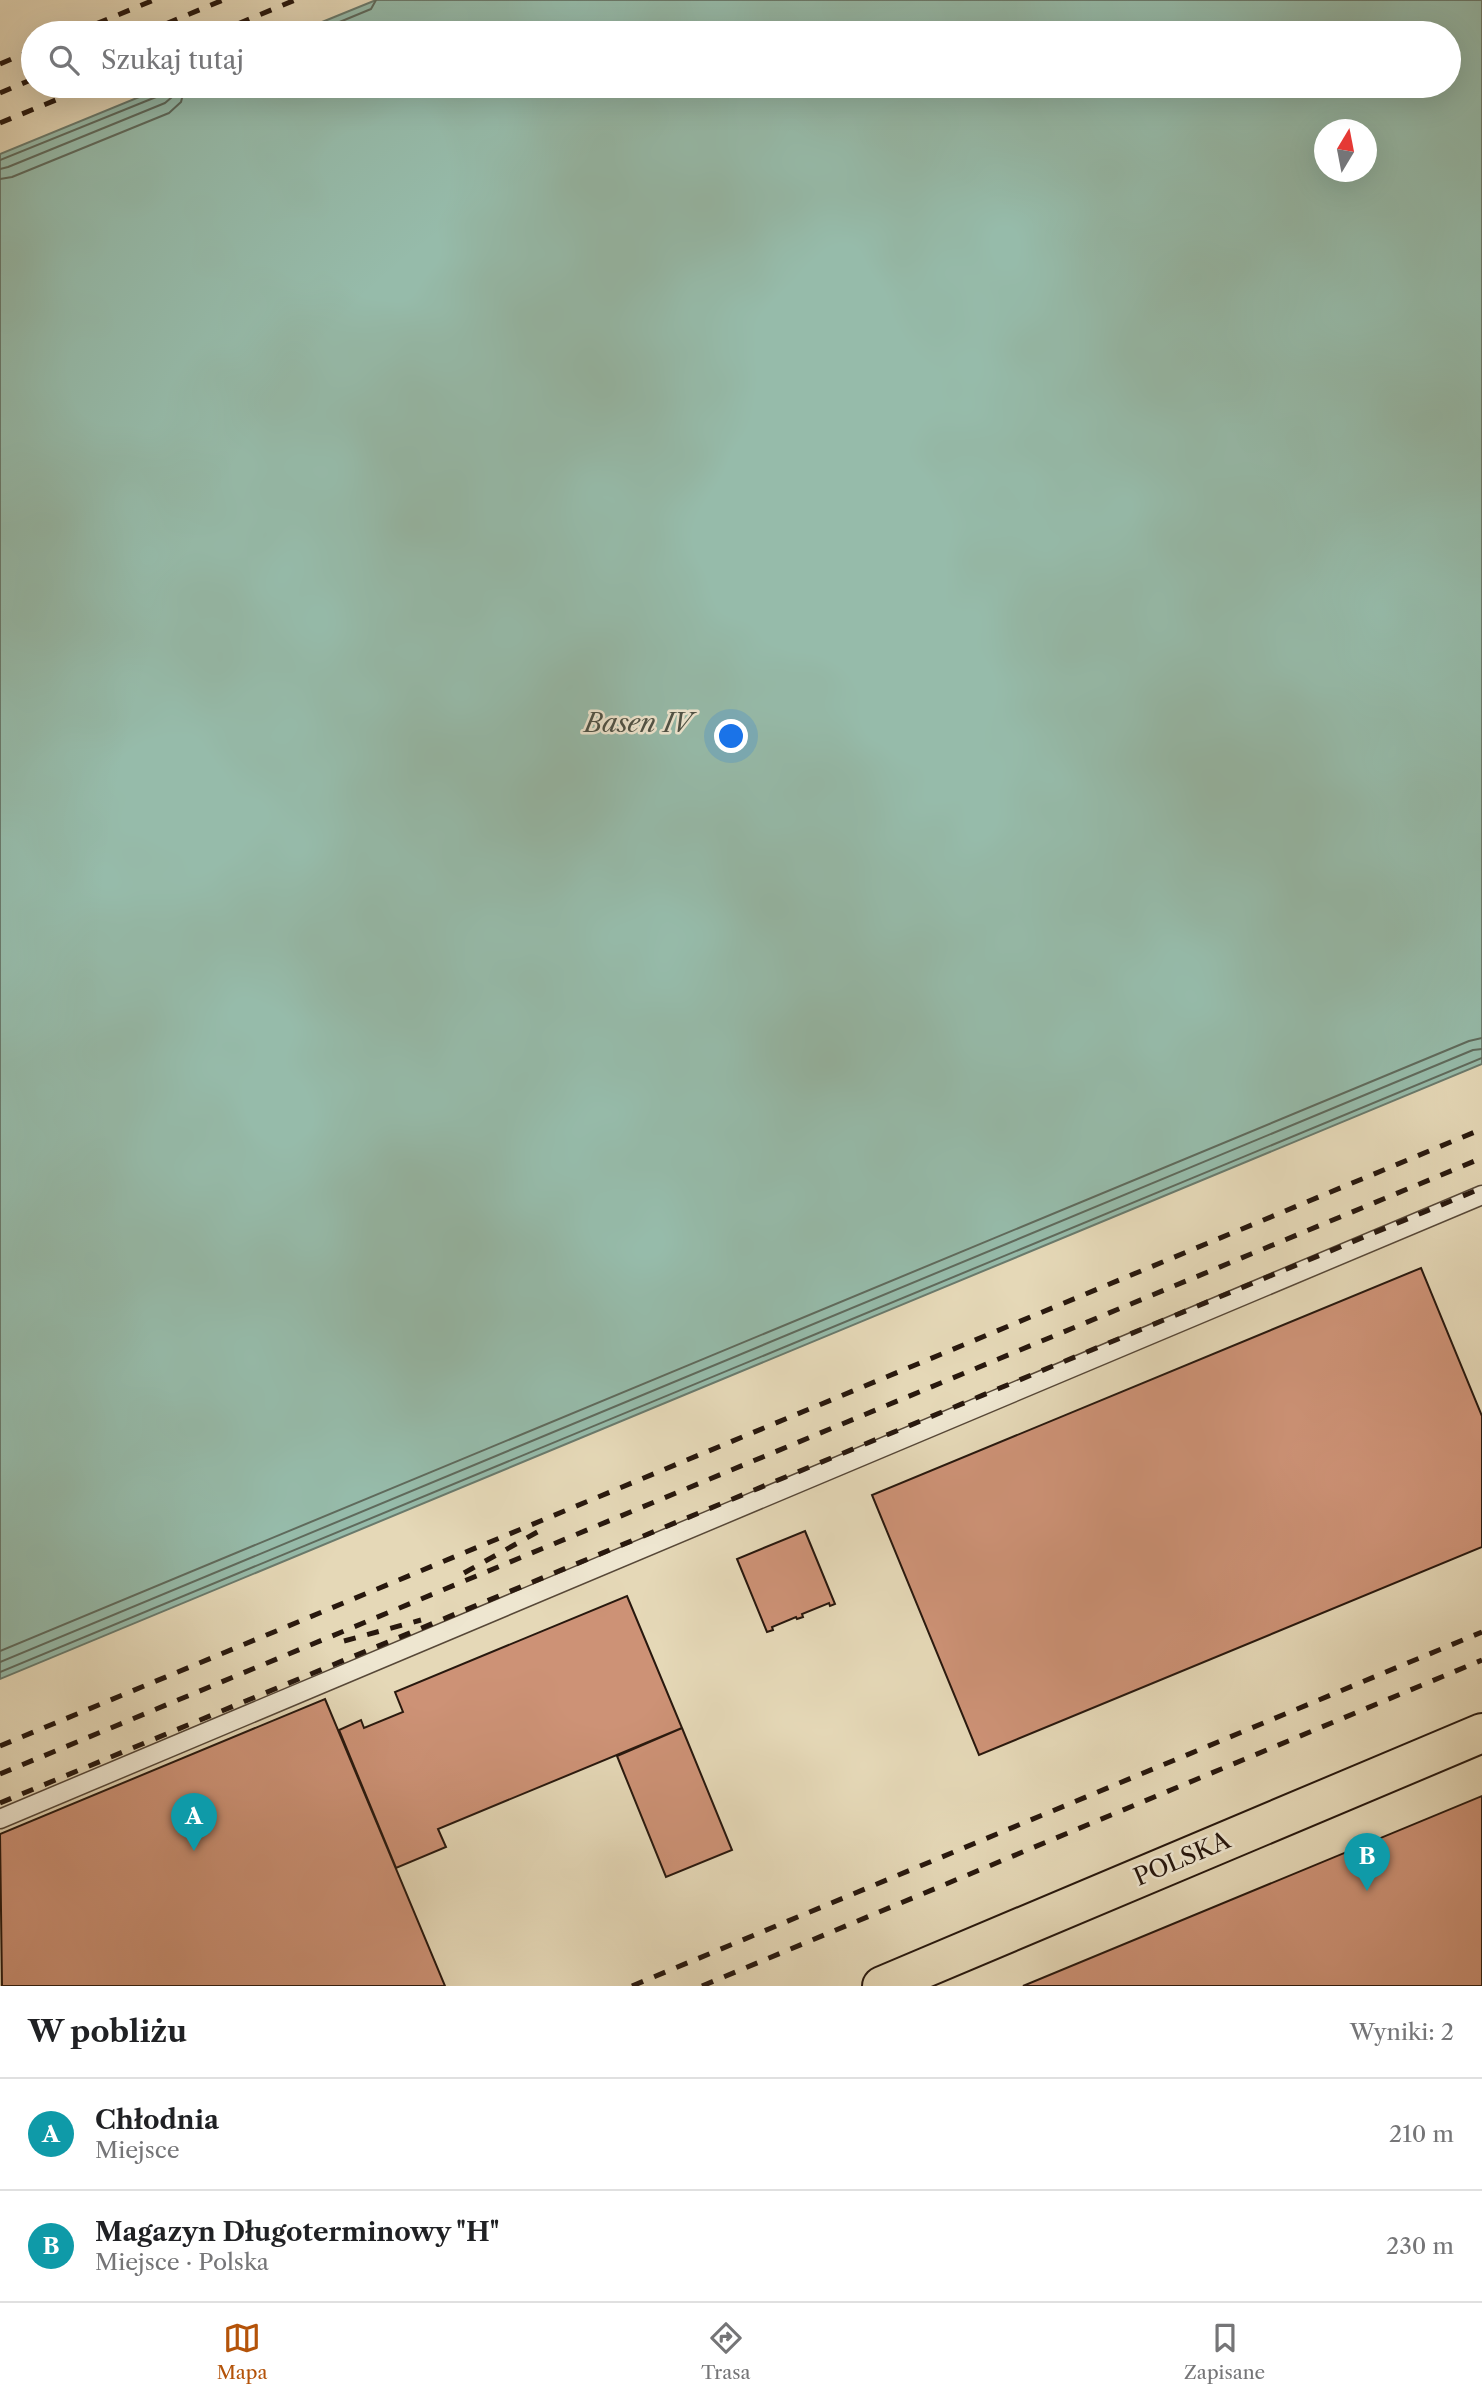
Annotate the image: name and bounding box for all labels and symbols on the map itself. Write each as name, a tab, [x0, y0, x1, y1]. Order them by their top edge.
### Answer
north arrow	[1314, 119, 1377, 182]
water label: Basen IV	[582, 707, 697, 739]
your location	[714, 719, 748, 753]
pin: A	[171, 1793, 217, 1851]
street label: POLSKA	[1129, 1825, 1236, 1892]
pin: B	[1344, 1833, 1390, 1891]

